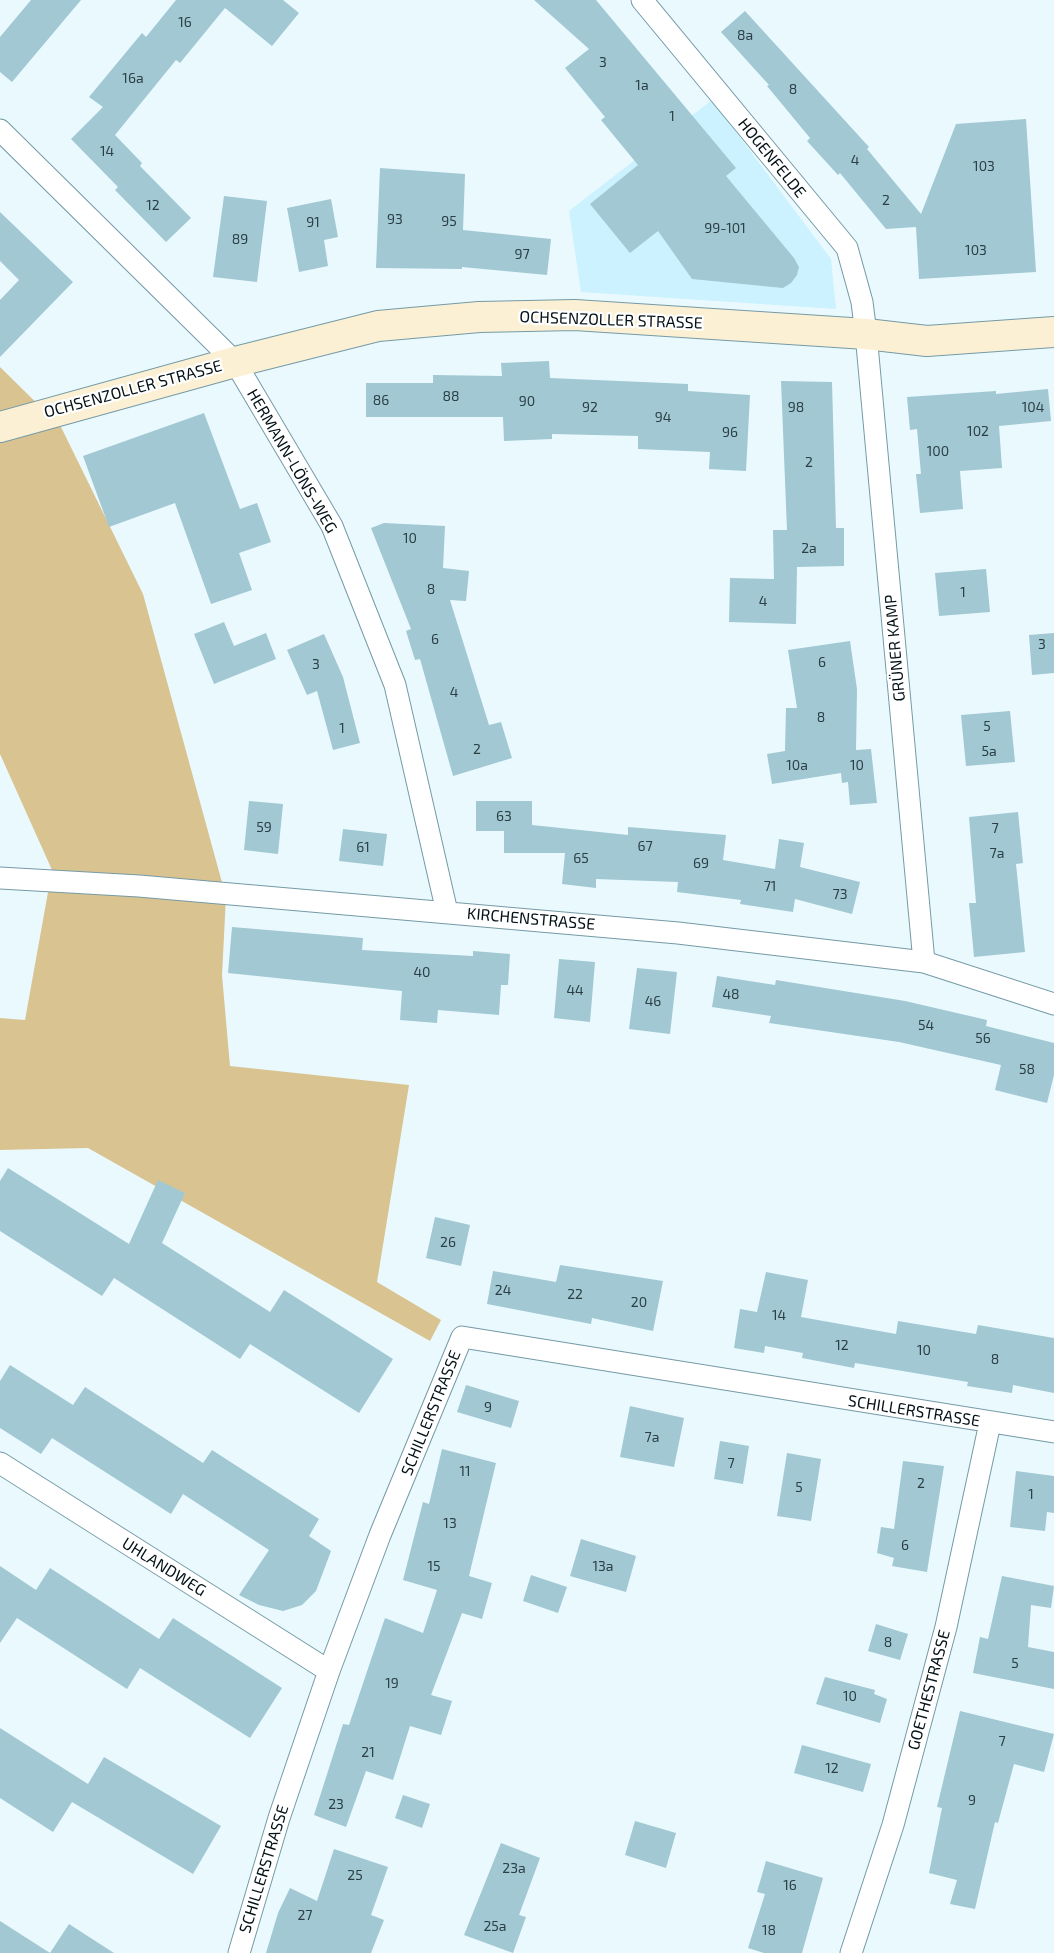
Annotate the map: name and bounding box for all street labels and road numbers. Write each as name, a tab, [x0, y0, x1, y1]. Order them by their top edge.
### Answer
street label: HOGENFELDE	[734, 114, 810, 202]
street label: OCHSENZOLLER STRASSE	[519, 307, 703, 333]
street label: OCHSENZOLLER STRASSE	[42, 356, 224, 422]
street label: HERMANN-LÖNS-WEG	[243, 385, 341, 537]
street label: GRÜNER KAMP	[881, 594, 909, 702]
street label: KIRCHENSTRASSE	[466, 904, 596, 934]
street label: SCHILLERSTRASSE	[397, 1348, 465, 1478]
street label: SCHILLERSTRASSE	[847, 1391, 981, 1431]
street label: UHLANDWEG	[118, 1534, 210, 1600]
street label: GOETHESTRASSE	[904, 1628, 954, 1752]
street label: SCHILLERSTRASSE	[235, 1802, 293, 1936]

